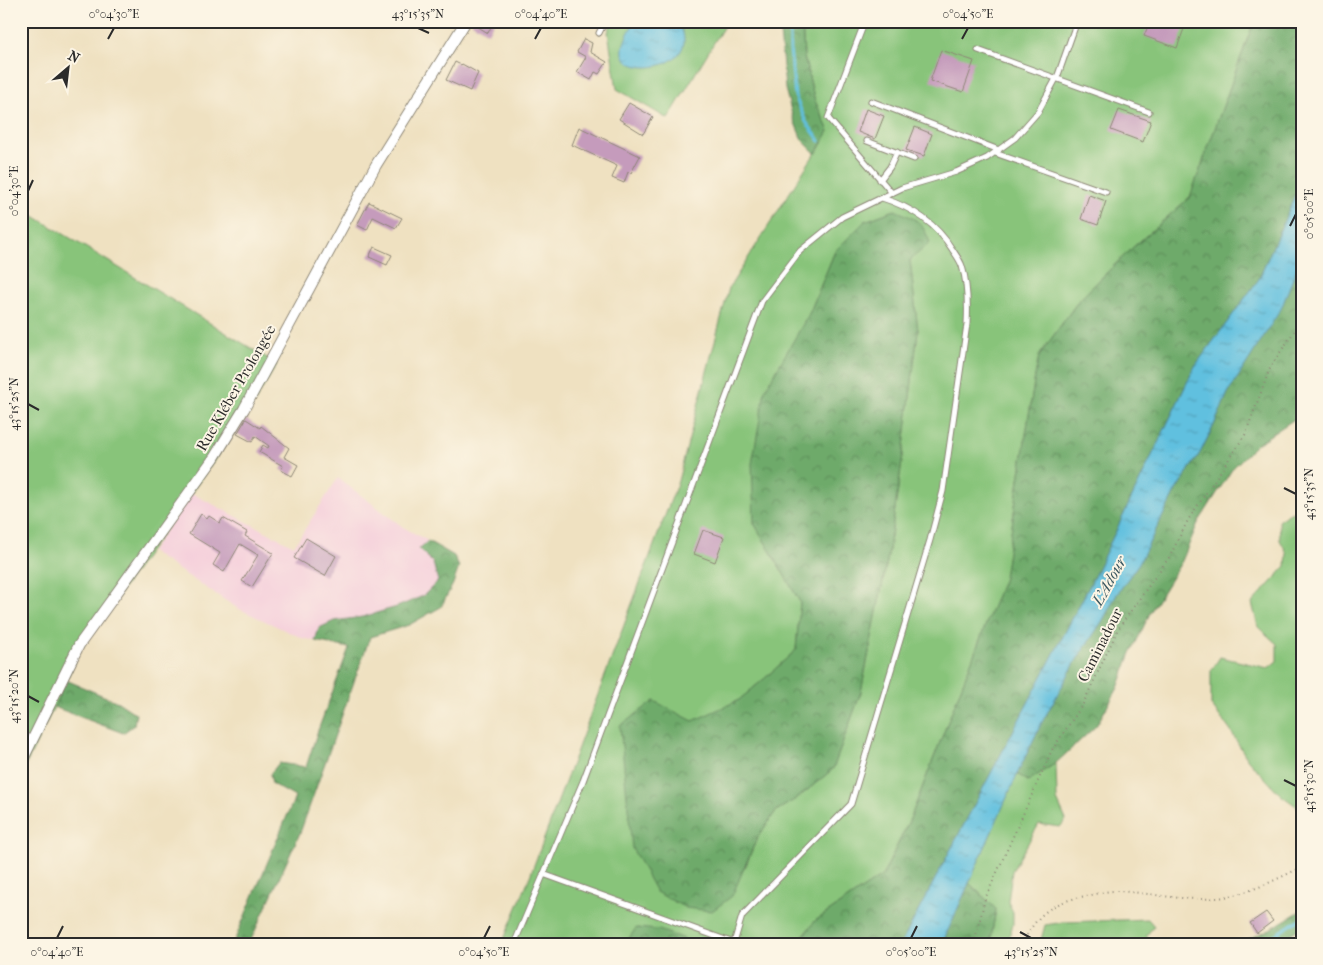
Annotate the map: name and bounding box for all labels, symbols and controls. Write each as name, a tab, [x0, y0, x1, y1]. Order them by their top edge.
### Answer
text: 0°04'30"E	[89, 7, 139, 21]
text: 43°15'35"N	[392, 7, 444, 21]
text: 0°04'40"E	[515, 7, 567, 21]
text: 0°04'50"E	[943, 7, 993, 21]
north arrow	[42, 42, 92, 92]
text: N	[65, 47, 83, 67]
text: 0°04'30"E	[7, 166, 21, 216]
text: 0°05'00"E	[1302, 189, 1316, 239]
street label: Rue Kléber Prolongée	[192, 321, 280, 454]
text: 43°15'25"N	[7, 377, 21, 431]
text: 43°15'35"N	[1302, 468, 1316, 520]
water label: L'Adour	[1087, 551, 1131, 610]
street label: Caminadour	[1074, 605, 1126, 685]
text: 43°15'20"N	[7, 669, 21, 723]
text: 43°15'30"N	[1302, 759, 1316, 813]
text: 0°04'40"E	[31, 945, 83, 959]
text: 0°04'50"E	[459, 945, 509, 959]
text: 0°05'00"E	[886, 945, 936, 959]
text: 43°15'25"N	[1004, 945, 1058, 959]

